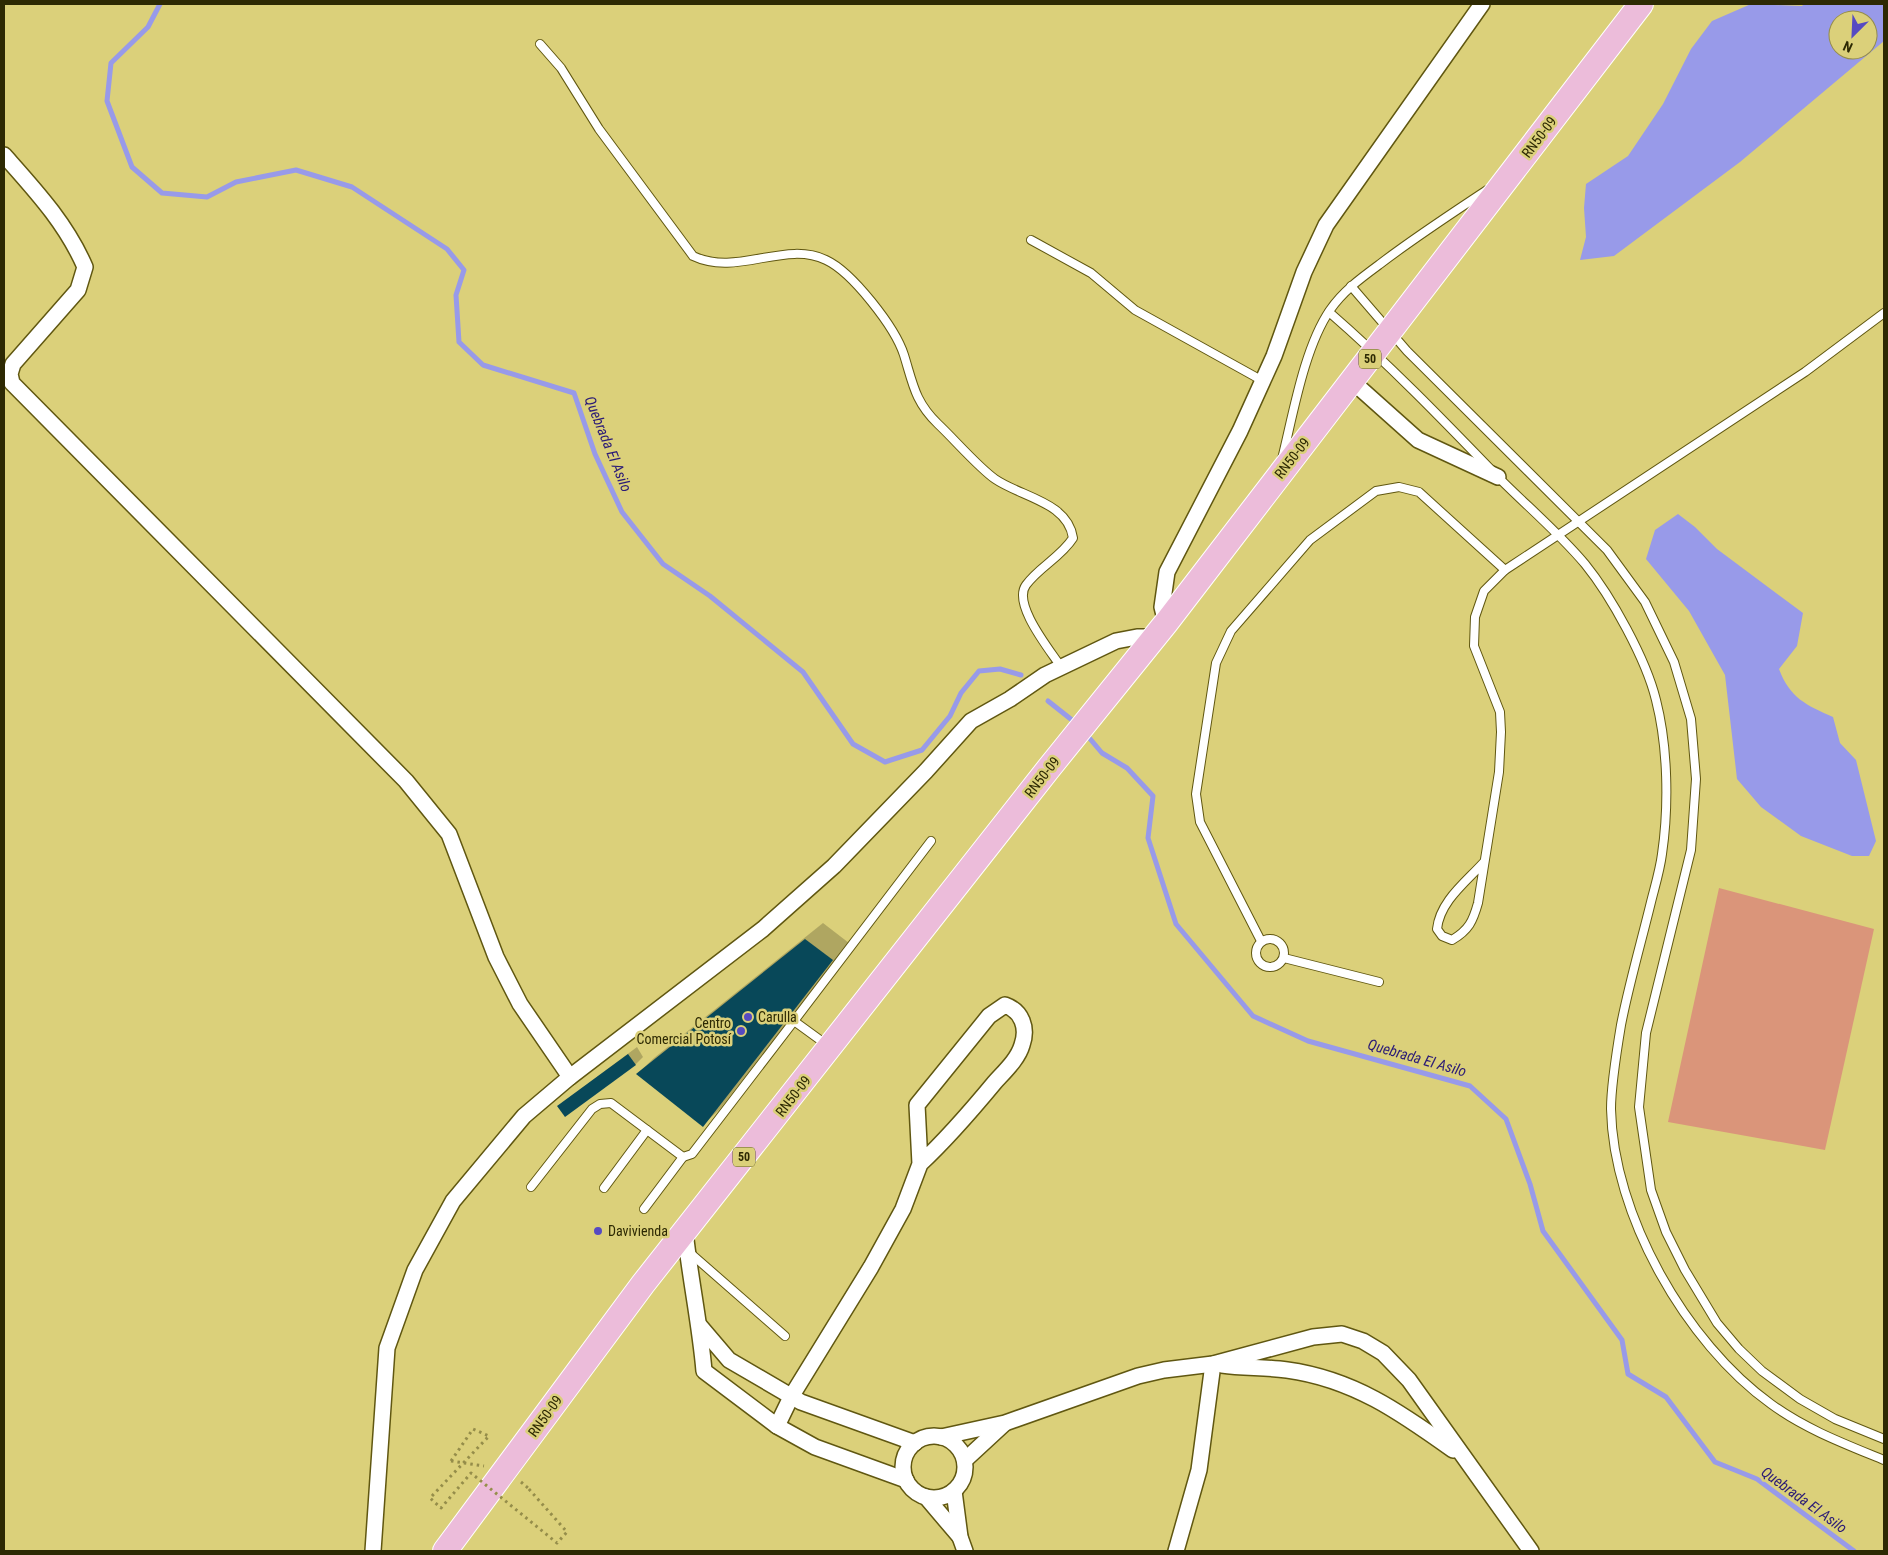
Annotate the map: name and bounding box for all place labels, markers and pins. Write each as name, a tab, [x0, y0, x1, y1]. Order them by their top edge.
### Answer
place label: Carulla	[758, 1009, 797, 1025]
marker: Carulla	[742, 1011, 754, 1023]
place label: Centro Comercial Potosí	[637, 1015, 732, 1047]
marker: Centro Comercial Potosí	[735, 1025, 747, 1037]
place label: Davivienda	[608, 1223, 668, 1239]
marker: Davivienda	[592, 1225, 604, 1237]

